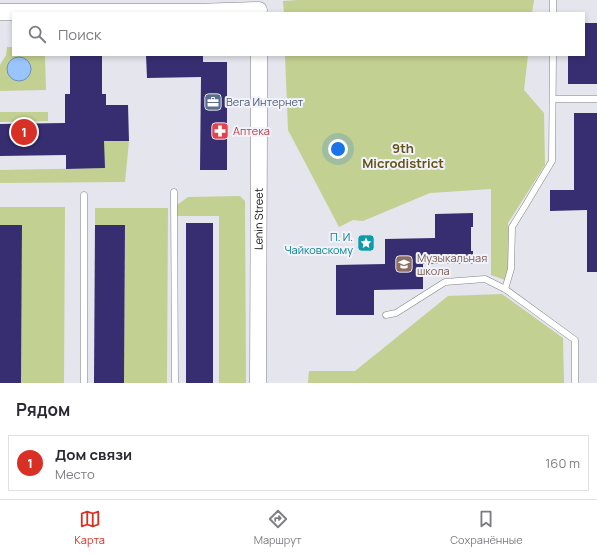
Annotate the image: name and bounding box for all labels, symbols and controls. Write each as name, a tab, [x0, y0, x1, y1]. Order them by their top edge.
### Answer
search box	[12, 12, 585, 56]
icon: search	[26, 23, 48, 45]
text: Поиск	[58, 24, 102, 45]
office icon: Вега Интернет	[203, 92, 223, 112]
place label: Вега Интернет	[226, 94, 304, 109]
pin: 1	[11, 117, 37, 147]
pharmacy icon: Аптека	[210, 121, 230, 141]
place label: Аптека	[233, 123, 270, 138]
your location	[328, 139, 348, 159]
district label: 9th Microdistrict	[362, 139, 444, 172]
street label: Lenin Street	[251, 188, 266, 250]
place label: П. И. Чайковскому	[284, 229, 353, 257]
place icon: П. И. Чайковскому	[356, 233, 376, 253]
place label: Музыкальная школа	[417, 250, 487, 278]
school or university icon: Музыкальная школа	[394, 254, 414, 274]
text: Рядом	[16, 398, 70, 421]
text: Дом связи	[55, 444, 132, 465]
text: 1	[27, 454, 33, 472]
text: 160 m	[545, 454, 580, 472]
text: Место	[55, 465, 95, 483]
tab: Карта	[74, 508, 105, 547]
tab: Маршрут	[254, 508, 302, 547]
tab: Сохранённые	[450, 508, 523, 547]

